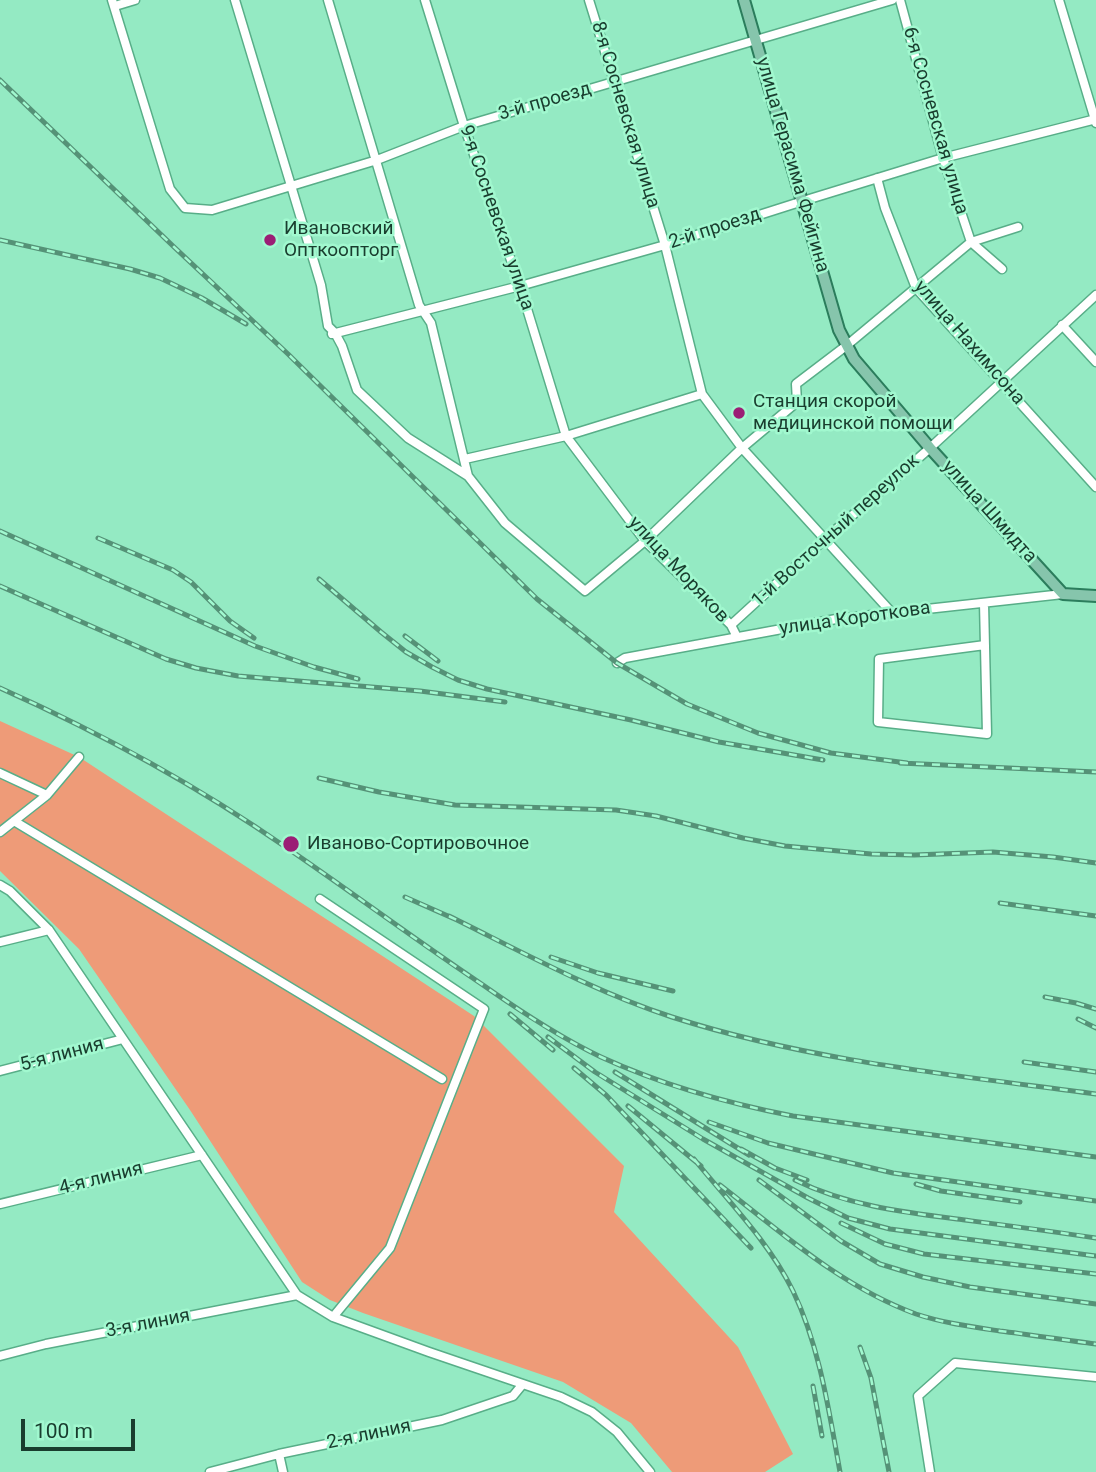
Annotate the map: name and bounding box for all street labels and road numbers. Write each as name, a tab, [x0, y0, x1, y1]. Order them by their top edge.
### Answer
street label: 8-я Сосневская улица	[586, 19, 664, 211]
street label: 6-я Сосневская улица	[897, 25, 973, 217]
street label: улица Герасима Фейгина	[750, 55, 834, 275]
street label: 3-й проезд	[496, 78, 594, 126]
street label: 9-я Сосневская улица	[454, 123, 538, 313]
street label: 2-й проезд	[666, 203, 764, 255]
street label: улица Нахимсона	[909, 276, 1029, 410]
street label: 1-й Восточный переулок	[747, 450, 925, 612]
street label: улица Шмидта	[937, 456, 1041, 568]
street label: улица Моряков	[623, 512, 733, 628]
street label: улица Короткова	[778, 597, 932, 641]
street label: 5-я линия	[18, 1033, 106, 1077]
street label: 4-я линия	[57, 1158, 145, 1200]
street label: 3-я линия	[104, 1305, 192, 1343]
street label: 2-я линия	[325, 1415, 413, 1455]

